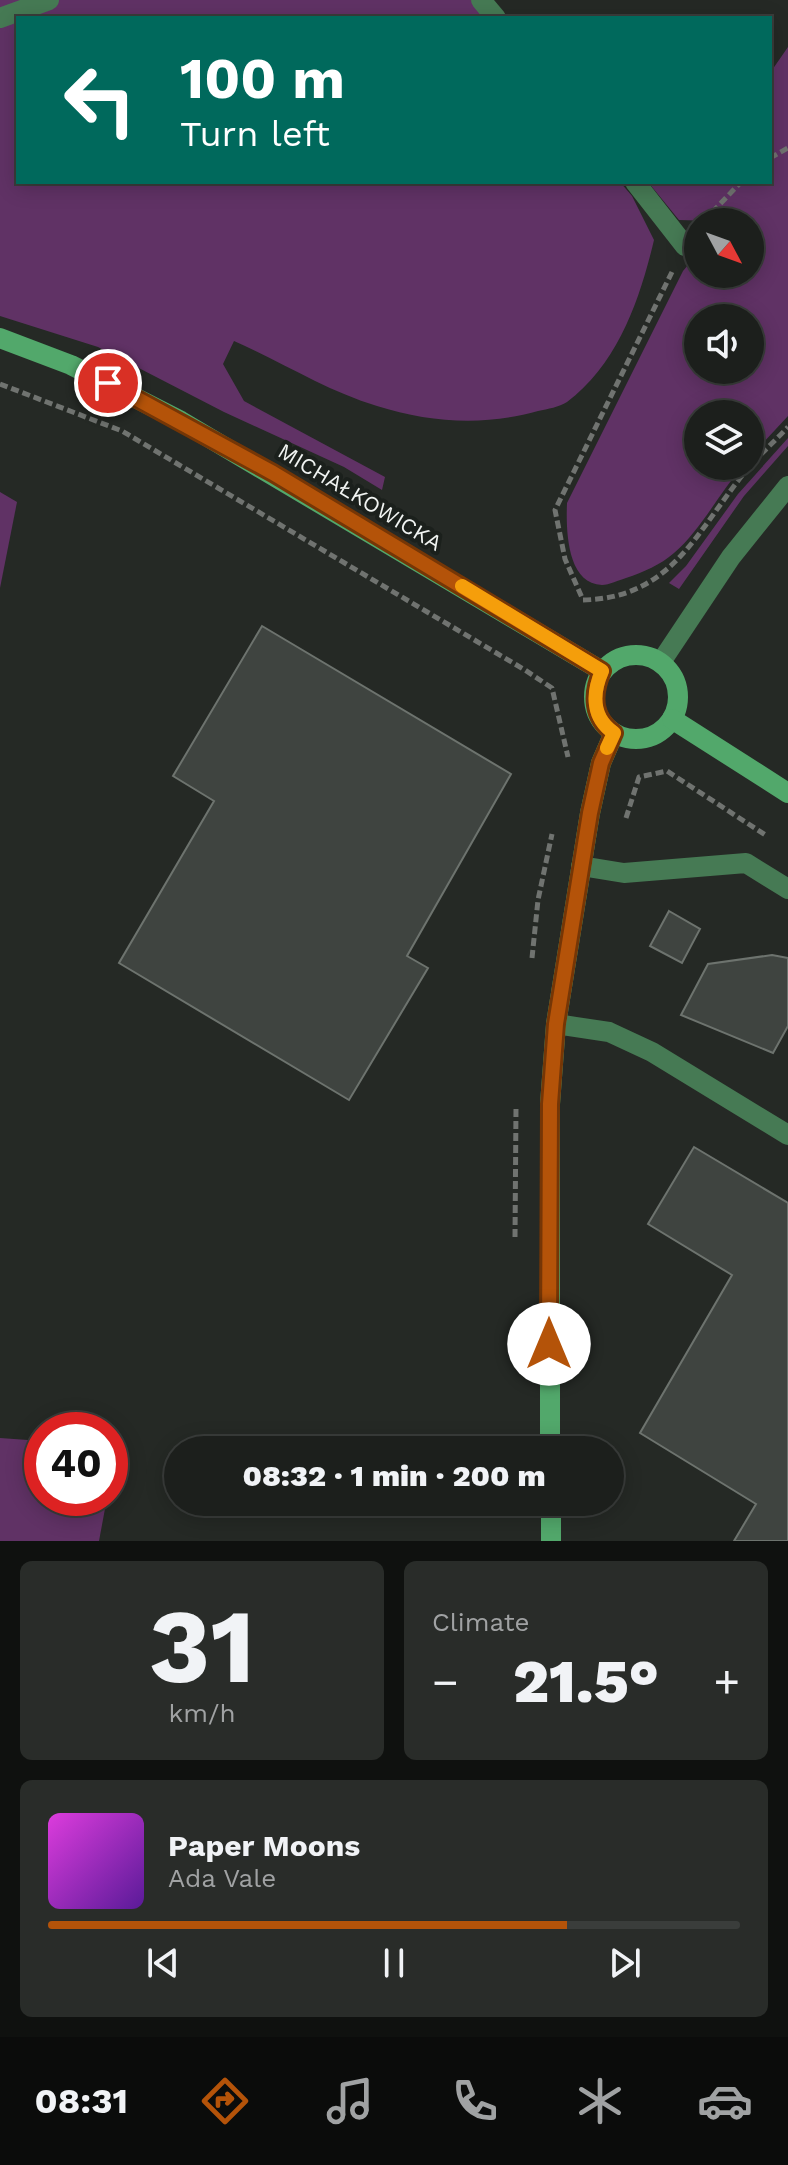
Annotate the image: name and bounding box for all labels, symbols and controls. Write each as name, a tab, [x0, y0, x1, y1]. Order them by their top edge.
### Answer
text: 100 m	[180, 46, 345, 112]
icon: left	[48, 48, 152, 152]
text: Turn left	[180, 113, 330, 155]
north arrow	[684, 208, 764, 288]
map controls	[684, 208, 764, 480]
button: sound	[684, 304, 764, 384]
pin	[74, 349, 142, 417]
icon: arrive	[86, 361, 130, 405]
button: layers	[684, 400, 764, 480]
street label: MICHAŁKOWICKA	[274, 438, 446, 556]
position arrow	[507, 1302, 591, 1386]
speed limit sign: 40	[24, 1412, 128, 1516]
text: 08:32 · 1 min · 200 m	[242, 1458, 546, 1493]
text: 31	[149, 1585, 255, 1707]
text: Climate	[432, 1607, 530, 1637]
text: 21.5°	[513, 1646, 659, 1717]
text: −	[432, 1656, 459, 1708]
text: +	[713, 1656, 740, 1708]
text: km/h	[169, 1698, 235, 1728]
text: Paper Moons	[168, 1828, 360, 1863]
text: Ada Vale	[168, 1863, 276, 1893]
icon: previous	[141, 1941, 185, 1985]
icon: pause	[372, 1941, 416, 1985]
icon: next	[603, 1941, 647, 1985]
icon: directions	[197, 2073, 253, 2129]
icon: music	[322, 2073, 378, 2129]
icon: phone	[447, 2073, 503, 2129]
icon: climate	[572, 2073, 628, 2129]
icon: car	[697, 2073, 753, 2129]
text: 08:31	[35, 2080, 128, 2122]

